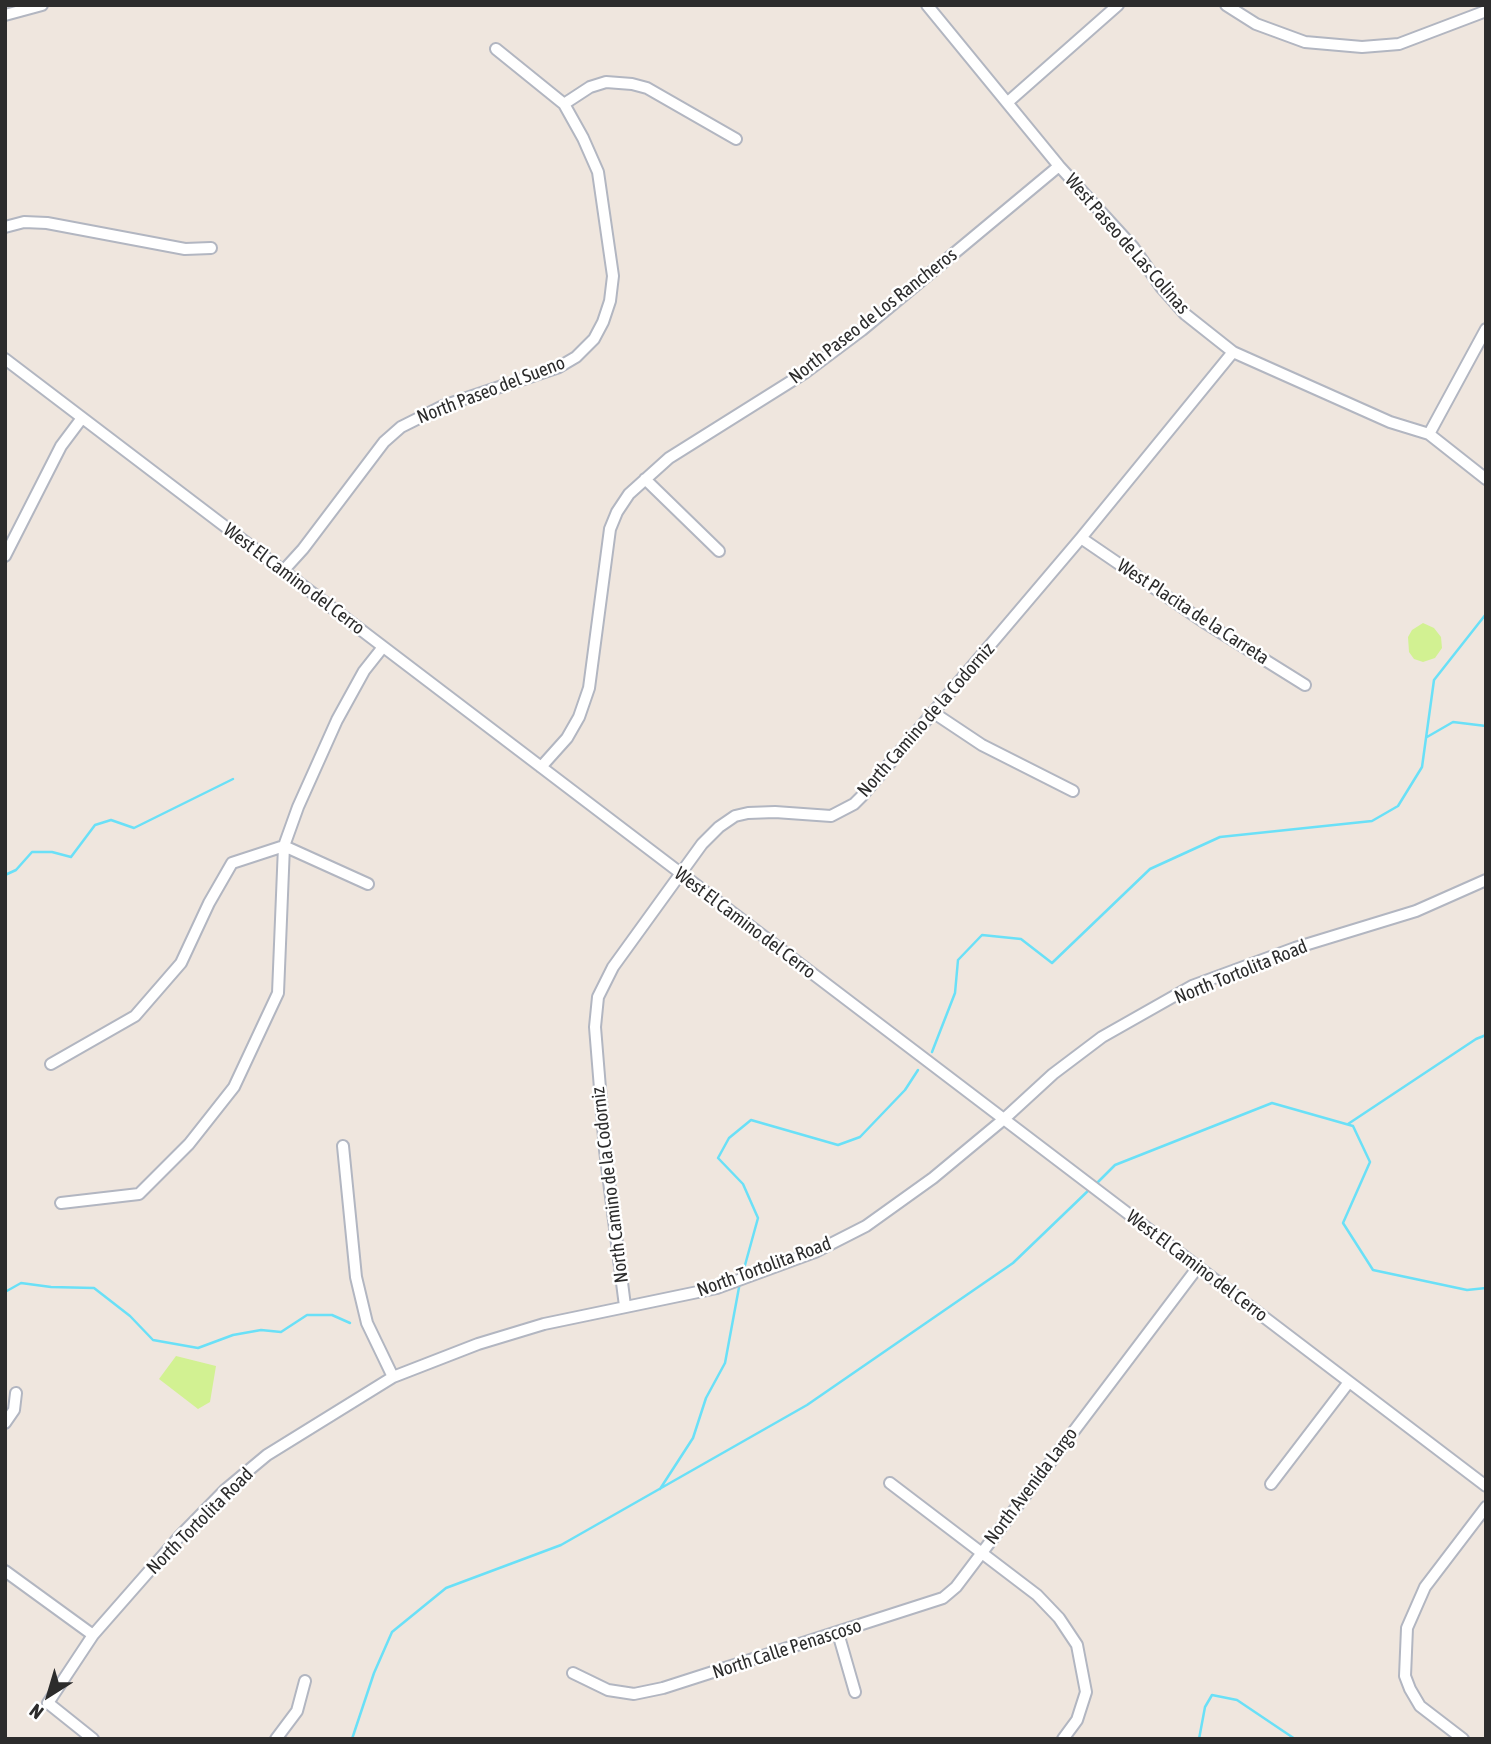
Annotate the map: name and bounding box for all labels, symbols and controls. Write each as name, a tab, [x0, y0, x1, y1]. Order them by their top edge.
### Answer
street label: West Paseo de Las Colinas	[1060, 169, 1194, 319]
street label: North Paseo de Los Rancheros	[784, 243, 962, 389]
street label: North Paseo del Sueno	[414, 351, 568, 429]
street label: West El Camino del Cerro	[219, 518, 369, 640]
street label: West Placita de la Carreta	[1113, 554, 1273, 670]
street label: North Camino de la Codorniz	[853, 638, 999, 802]
street label: West El Camino del Cerro	[670, 862, 820, 984]
street label: North Tortolita Road	[1171, 935, 1311, 1009]
street label: North Camino de la Codorniz	[587, 1086, 633, 1284]
street label: West El Camino del Cerro	[1122, 1205, 1272, 1327]
street label: North Tortolita Road	[694, 1232, 834, 1302]
street label: North Avenida Largo	[980, 1423, 1082, 1549]
street label: North Tortolita Road	[142, 1463, 258, 1579]
street label: North Calle Penascoso	[710, 1614, 864, 1684]
north arrow	[14, 1660, 84, 1730]
text: N	[25, 1700, 47, 1724]

